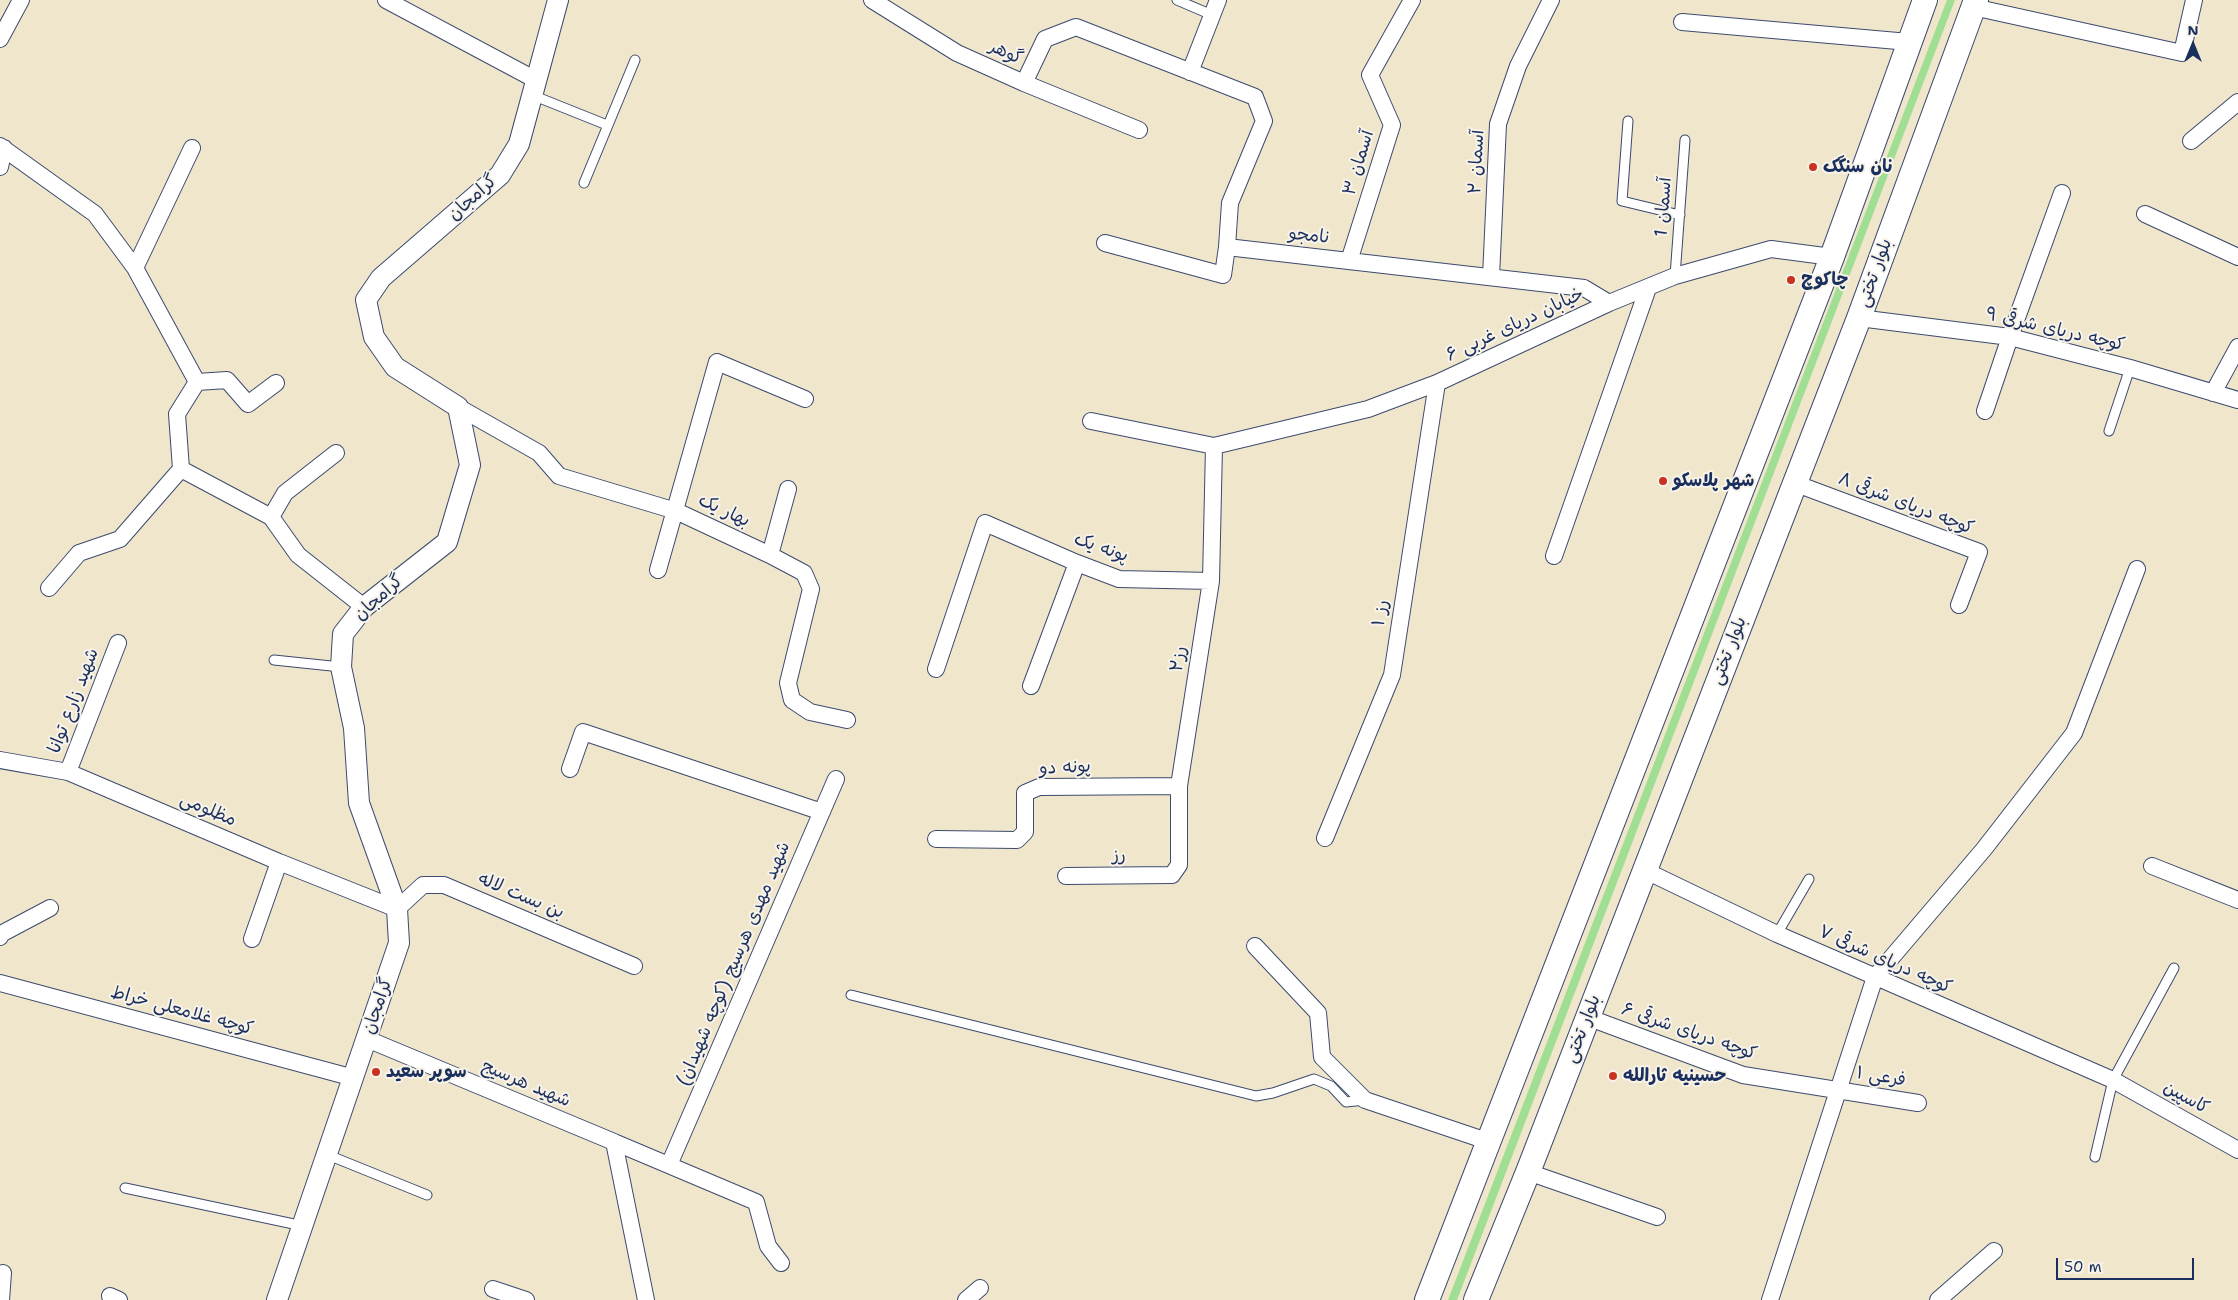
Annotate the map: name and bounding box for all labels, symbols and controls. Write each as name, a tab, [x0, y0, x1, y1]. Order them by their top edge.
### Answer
north arrow	[2168, 20, 2218, 70]
text: N	[2187, 21, 2199, 39]
street label: گوهر	[986, 36, 1026, 70]
street label: آسمان ۳	[1339, 128, 1379, 198]
street label: آسمان ۲	[1465, 129, 1489, 195]
place label: نان سنگک	[1823, 156, 1892, 178]
marker: نان سنگک	[1807, 161, 1819, 173]
street label: گرامجان	[444, 170, 502, 226]
street label: آسمان 1	[1651, 176, 1677, 238]
street label: نامجو	[1288, 223, 1330, 249]
street label: بلوار تختی	[1853, 236, 1897, 310]
place label: چاکوچ	[1801, 269, 1848, 291]
marker: چاکوچ	[1785, 274, 1797, 286]
street label: خیابان دریای غربی ۶	[1443, 284, 1587, 366]
street label: کوچه دریای شرقی ۹	[1983, 303, 2127, 357]
street label: کوچه دریای شرقی ۸	[1835, 468, 1977, 540]
place label: شهر پلاسکو	[1673, 470, 1754, 492]
marker: شهر پلاسکو	[1657, 475, 1669, 487]
street label: بهار یک	[695, 490, 753, 532]
street label: پونه یک	[1071, 529, 1131, 567]
street label: گرامجان	[350, 570, 408, 626]
street label: رز ۱	[1368, 598, 1394, 628]
street label: بلوار تختی	[1706, 614, 1752, 688]
street label: شهید زارع توانا	[44, 645, 104, 757]
street label: رز۲	[1166, 645, 1192, 673]
street label: پونه دو	[1039, 756, 1091, 780]
street label: مظلومی	[177, 789, 239, 831]
street label: شهید مهدی هرسیج (کوچه شهیدان)	[673, 839, 795, 1089]
street label: رز	[1112, 845, 1126, 867]
street label: بن بست لاله	[475, 868, 567, 924]
street label: کوچه دریای شرقی ۷	[1815, 921, 1955, 999]
street label: گرامجان	[358, 975, 398, 1037]
street label: کوچه غلامعلی خراط	[108, 982, 256, 1040]
street label: بلوار تختی	[1560, 992, 1606, 1066]
street label: کوچه دریای شرقی ۶	[1618, 999, 1760, 1065]
street label: شهید هرسیج	[478, 1056, 574, 1112]
place label: سوپر سعید	[386, 1061, 467, 1083]
street label: فرعی ۱	[1855, 1062, 1907, 1092]
place label: حسینیه ثارالله	[1623, 1065, 1726, 1087]
marker: سوپر سعید	[370, 1066, 382, 1078]
marker: حسینیه ثارالله	[1607, 1070, 1619, 1082]
street label: کاسپين	[2159, 1077, 2213, 1119]
scale bar	[2058, 1248, 2196, 1280]
text: 50 m	[2064, 1257, 2102, 1277]

